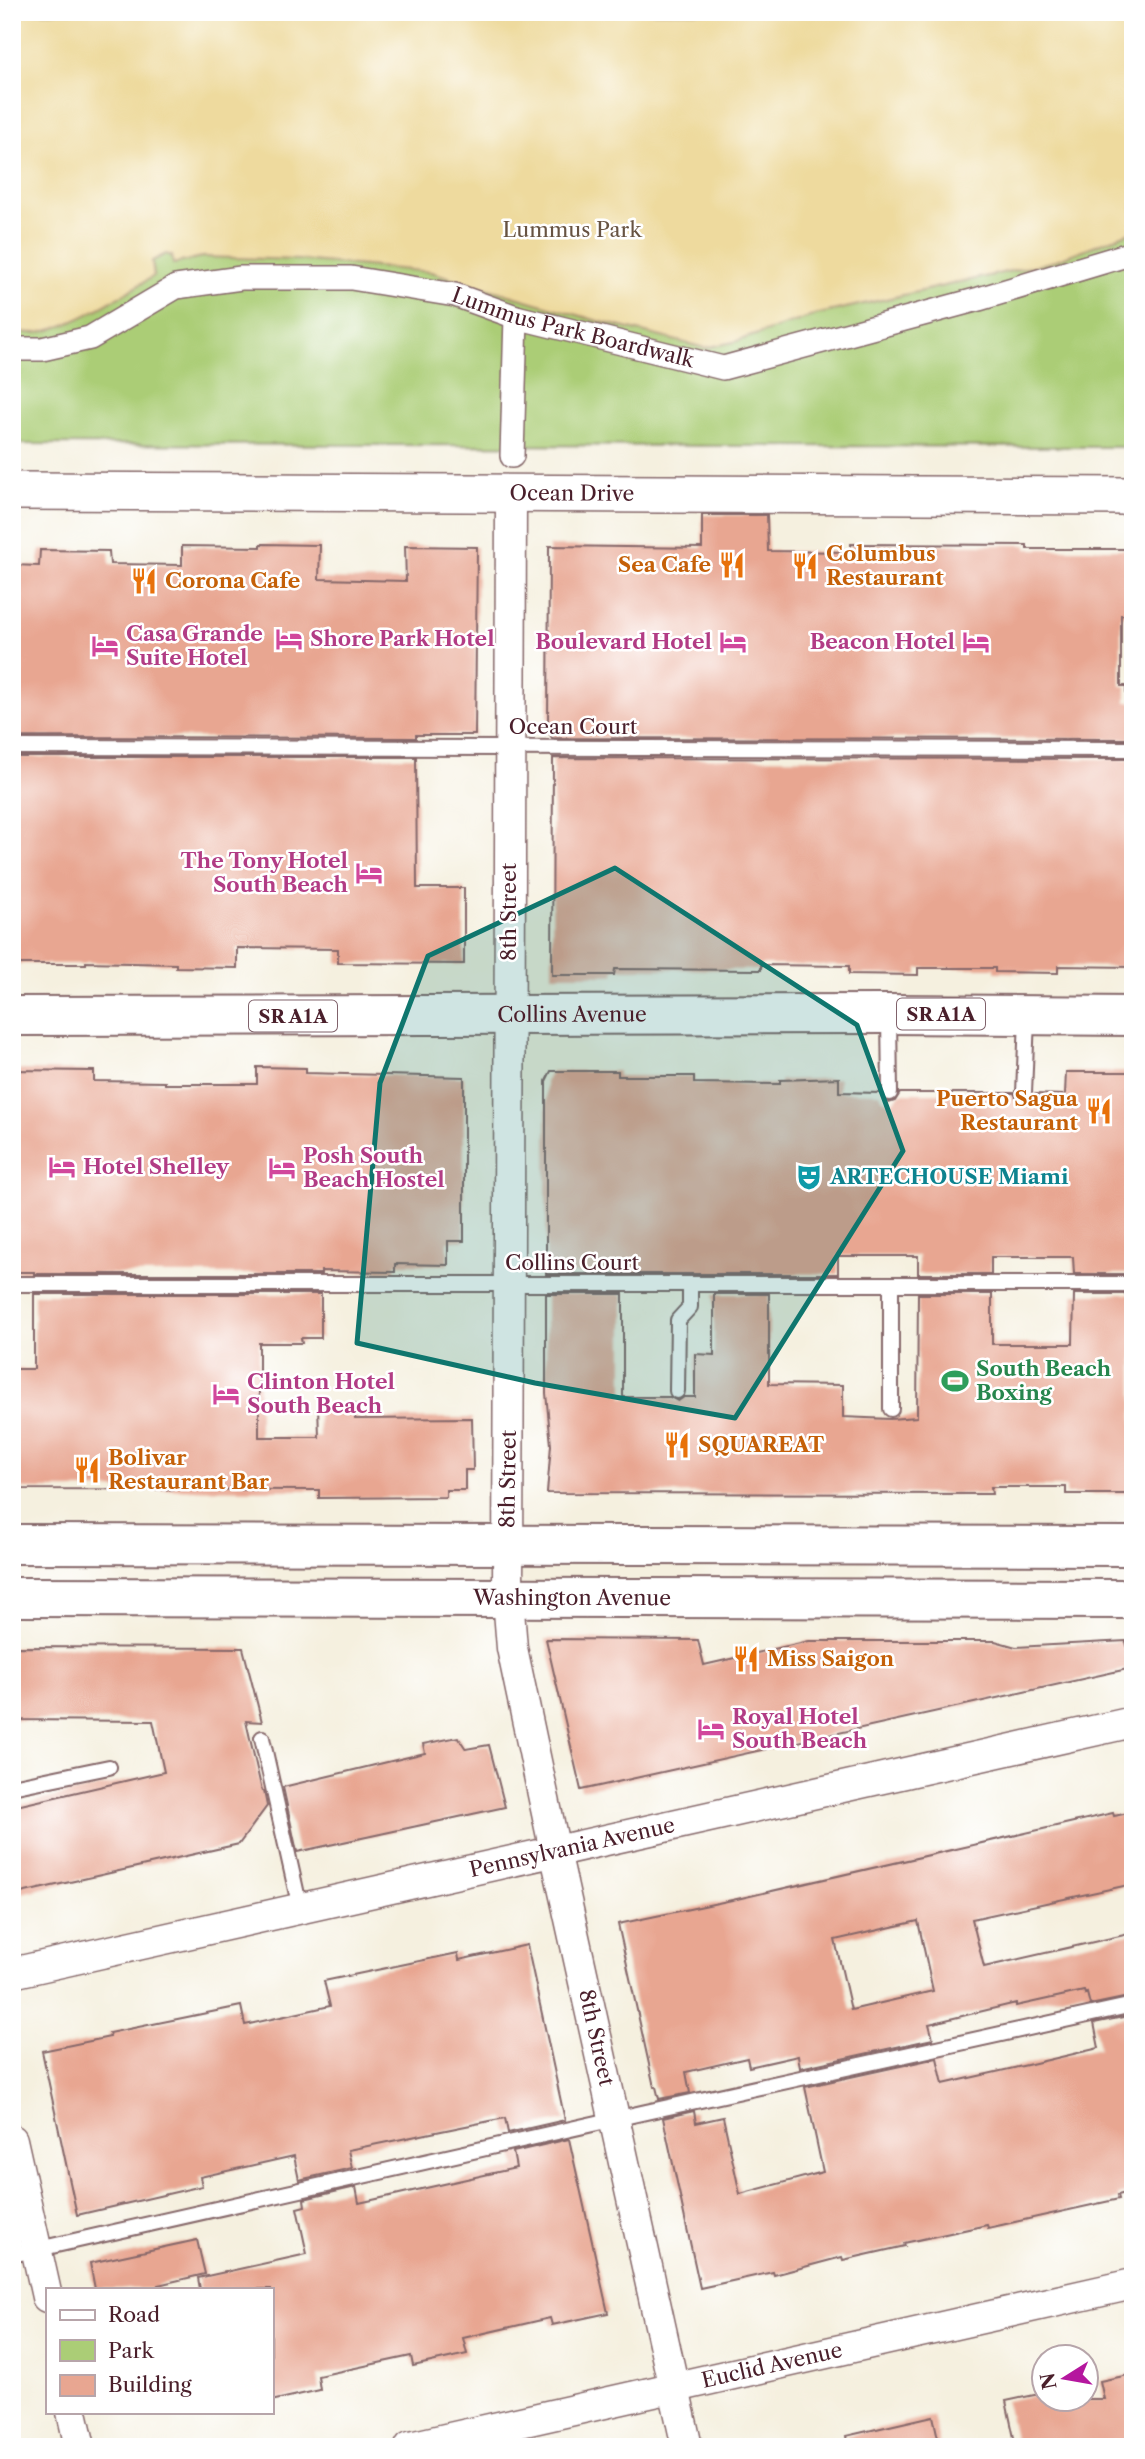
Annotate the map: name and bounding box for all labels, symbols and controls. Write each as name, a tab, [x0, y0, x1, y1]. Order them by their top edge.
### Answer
park label: Lummus Park	[502, 217, 642, 242]
street label: Lummus Park Boardwalk	[449, 282, 698, 373]
street label: Ocean Drive	[510, 480, 634, 506]
place label: Columbus Restaurant	[826, 541, 944, 590]
restaurant icon: Sea Cafe	[717, 550, 747, 580]
restaurant icon: Columbus Restaurant	[790, 551, 820, 581]
place label: Sea Cafe	[618, 552, 711, 577]
restaurant icon: Corona Cafe	[129, 566, 159, 596]
place label: Corona Cafe	[165, 568, 300, 593]
place label: Casa Grande Suite Hotel	[126, 621, 263, 670]
hotel icon: Shore Park Hotel	[274, 624, 304, 654]
place label: Shore Park Hotel	[310, 626, 495, 651]
hotel icon: Boulevard Hotel	[718, 627, 748, 657]
hotel icon: Beacon Hotel	[961, 627, 991, 657]
place label: Boulevard Hotel	[535, 629, 712, 654]
place label: Beacon Hotel	[810, 629, 955, 654]
hotel icon: Casa Grande Suite Hotel	[90, 631, 120, 661]
street label: Ocean Court	[509, 714, 638, 739]
place label: The Tony Hotel South Beach	[181, 848, 349, 897]
hotel icon: The Tony Hotel South Beach	[354, 858, 384, 888]
street label: 8th Street	[496, 862, 521, 961]
road number: SR A1A	[897, 998, 985, 1030]
road number: SR A1A	[249, 1000, 337, 1032]
street label: Collins Avenue	[497, 1002, 647, 1027]
place label: Puerto Sagua Restaurant	[936, 1086, 1079, 1135]
restaurant icon: Puerto Sagua Restaurant	[1084, 1096, 1114, 1126]
place label: Posh South Beach Hostel	[303, 1143, 445, 1192]
hotel icon: Hotel Shelley	[47, 1152, 77, 1182]
hotel icon: Posh South Beach Hostel	[267, 1153, 297, 1183]
place label: Hotel Shelley	[83, 1154, 230, 1179]
theatre icon: ARTECHOUSE Miami	[794, 1162, 824, 1192]
place label: ARTECHOUSE Miami	[829, 1164, 1069, 1189]
street label: Collins Court	[505, 1250, 640, 1275]
place label: South Beach Boxing	[976, 1356, 1112, 1405]
sports icon: South Beach Boxing	[940, 1366, 970, 1396]
place label: Clinton Hotel South Beach	[247, 1369, 395, 1418]
hotel icon: Clinton Hotel South Beach	[211, 1379, 241, 1409]
street label: 8th Street	[494, 1429, 521, 1528]
restaurant icon: SQUAREAT	[662, 1430, 692, 1460]
place label: SQUAREAT	[698, 1432, 824, 1457]
place label: Bolivar Restaurant Bar	[108, 1445, 270, 1494]
restaurant icon: Bolivar Restaurant Bar	[72, 1455, 102, 1485]
street label: Washington Avenue	[472, 1585, 671, 1610]
restaurant icon: Miss Saigon	[731, 1644, 761, 1674]
place label: Miss Saigon	[767, 1646, 895, 1671]
place label: Royal Hotel South Beach	[732, 1704, 868, 1753]
hotel icon: Royal Hotel South Beach	[696, 1714, 726, 1744]
street label: Pennsylvania Avenue	[467, 1812, 677, 1882]
street label: 8th Street	[574, 1987, 620, 2089]
legend	[46, 2288, 273, 2414]
text: Road	[108, 2302, 160, 2327]
street label: Euclid Avenue	[699, 2337, 844, 2393]
text: Park	[108, 2338, 154, 2363]
north arrow	[1030, 2344, 1100, 2414]
text: N	[1036, 2371, 1062, 2391]
text: Building	[108, 2372, 193, 2397]

